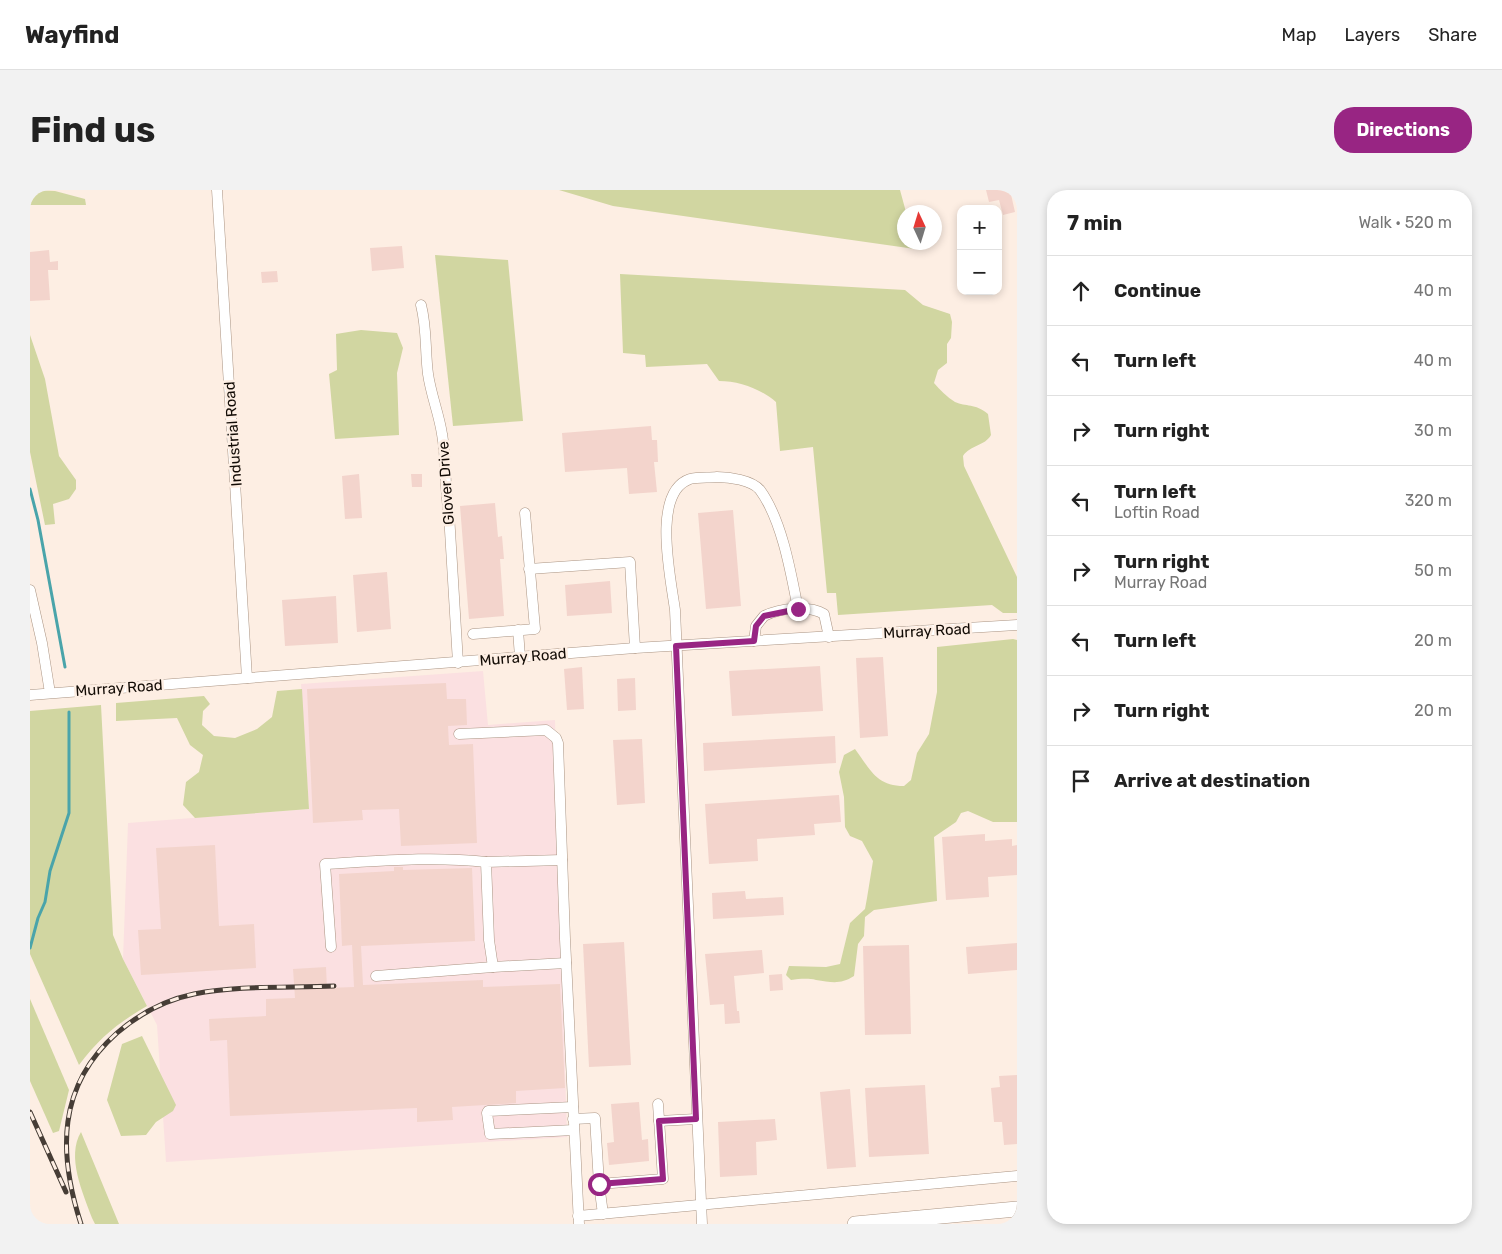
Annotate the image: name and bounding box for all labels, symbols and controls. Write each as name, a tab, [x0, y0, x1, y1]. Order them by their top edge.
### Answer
text: Wayfind	[25, 21, 119, 49]
text: Map	[1282, 24, 1317, 46]
text: Layers	[1345, 24, 1400, 46]
text: Share	[1428, 24, 1477, 46]
button: Directions	[1334, 107, 1472, 153]
text: Find us	[30, 109, 155, 151]
north arrow	[897, 205, 942, 250]
map controls	[957, 205, 1002, 295]
button: +	[957, 205, 1002, 250]
text: 7 min	[1067, 210, 1122, 235]
text: Walk · 520 m	[1358, 213, 1452, 232]
button: −	[957, 250, 1002, 295]
icon: ahead	[1067, 277, 1095, 305]
text: Continue	[1114, 279, 1201, 302]
text: 40 m	[1414, 281, 1452, 300]
icon: left	[1067, 347, 1095, 375]
text: Turn left	[1114, 349, 1196, 372]
text: 40 m	[1414, 351, 1452, 370]
street label: Industrial Road	[220, 381, 246, 487]
icon: right	[1067, 417, 1095, 445]
text: Turn right	[1114, 419, 1209, 442]
text: 30 m	[1414, 421, 1452, 440]
street label: Glover Drive	[434, 441, 458, 525]
text: Turn left	[1114, 480, 1196, 503]
icon: left	[1067, 487, 1095, 515]
text: 320 m	[1405, 491, 1452, 510]
text: Loftin Road	[1114, 503, 1200, 522]
text: Turn right	[1114, 550, 1209, 573]
icon: right	[1067, 557, 1095, 585]
text: 50 m	[1414, 561, 1452, 580]
text: Murray Road	[1114, 573, 1207, 592]
route end	[787, 598, 810, 621]
street label: Murray Road	[883, 620, 971, 642]
icon: left	[1067, 627, 1095, 655]
text: Turn left	[1114, 629, 1196, 652]
text: 20 m	[1414, 631, 1452, 650]
street label: Murray Road	[479, 644, 567, 670]
street label: Murray Road	[75, 676, 163, 700]
icon: right	[1067, 697, 1095, 725]
text: Turn right	[1114, 699, 1209, 722]
text: 20 m	[1414, 701, 1452, 720]
icon: arrive	[1067, 767, 1095, 795]
text: Arrive at destination	[1114, 769, 1310, 792]
route start	[588, 1173, 611, 1196]

